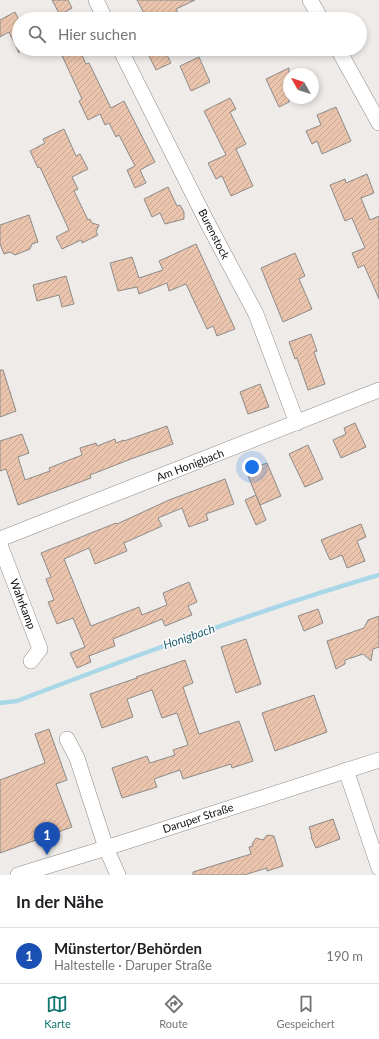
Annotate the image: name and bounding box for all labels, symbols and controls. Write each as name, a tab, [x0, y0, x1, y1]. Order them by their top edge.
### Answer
search box	[12, 12, 367, 56]
icon: search	[26, 23, 48, 45]
text: Hier suchen	[58, 25, 137, 43]
north arrow	[283, 68, 319, 104]
street label: Burenstock	[196, 206, 233, 261]
street label: Am Honigbach	[154, 446, 225, 483]
your location	[242, 457, 262, 477]
street label: Wahrkamp	[8, 577, 39, 631]
water label: Honigbach	[161, 621, 217, 652]
street label: Daruper Straße	[161, 800, 235, 835]
pin: 1	[34, 822, 60, 855]
text: In der Nähe	[16, 891, 104, 912]
text: Münstertor/Behörden	[54, 939, 202, 957]
text: 1	[25, 948, 33, 964]
text: 190 m	[326, 948, 363, 964]
text: Haltestelle · Daruper Straße	[54, 957, 212, 973]
tab: Karte	[44, 993, 71, 1030]
tab: Route	[159, 993, 188, 1030]
tab: Gespeichert	[276, 993, 335, 1030]

